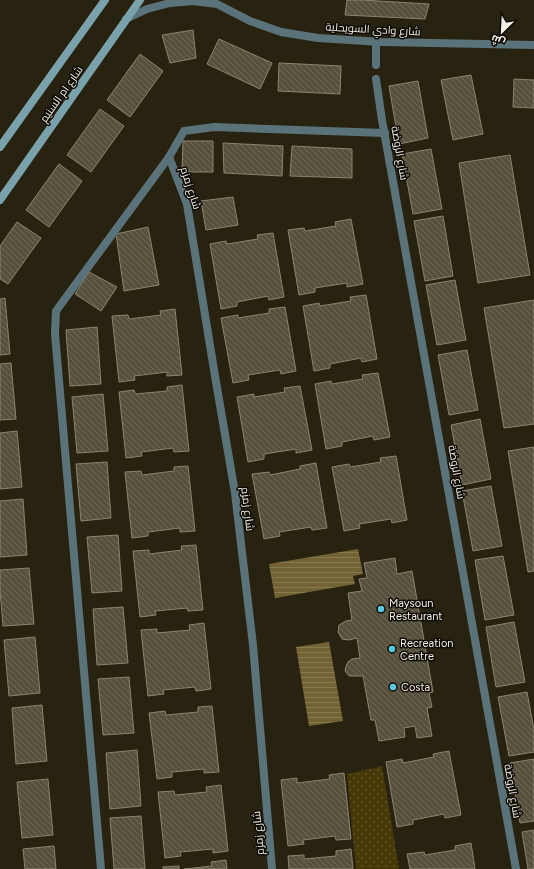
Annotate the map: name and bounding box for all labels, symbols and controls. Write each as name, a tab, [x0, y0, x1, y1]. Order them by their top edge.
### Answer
north arrow	[482, 12, 522, 52]
street label: شارع وادي السويحلية	[325, 21, 421, 40]
text: ش	[489, 32, 507, 49]
street label: شارع ام السنيم	[37, 64, 86, 126]
street label: شارع الروضة	[387, 125, 411, 181]
street label: شارع زمزم	[177, 165, 204, 211]
street label: شارع الروضة	[444, 444, 468, 500]
street label: شارع زمزم	[237, 486, 257, 532]
place label: Maysoun Restaurant	[389, 597, 443, 623]
marker: Maysoun Restaurant	[376, 604, 386, 614]
place label: Recreation Centre	[400, 637, 453, 663]
marker: Recreation Centre	[387, 644, 397, 654]
place label: Costa	[401, 681, 430, 694]
marker: Costa	[388, 682, 398, 692]
street label: شارع الروضة	[500, 763, 524, 819]
street label: شارع زمزم	[250, 810, 268, 856]

